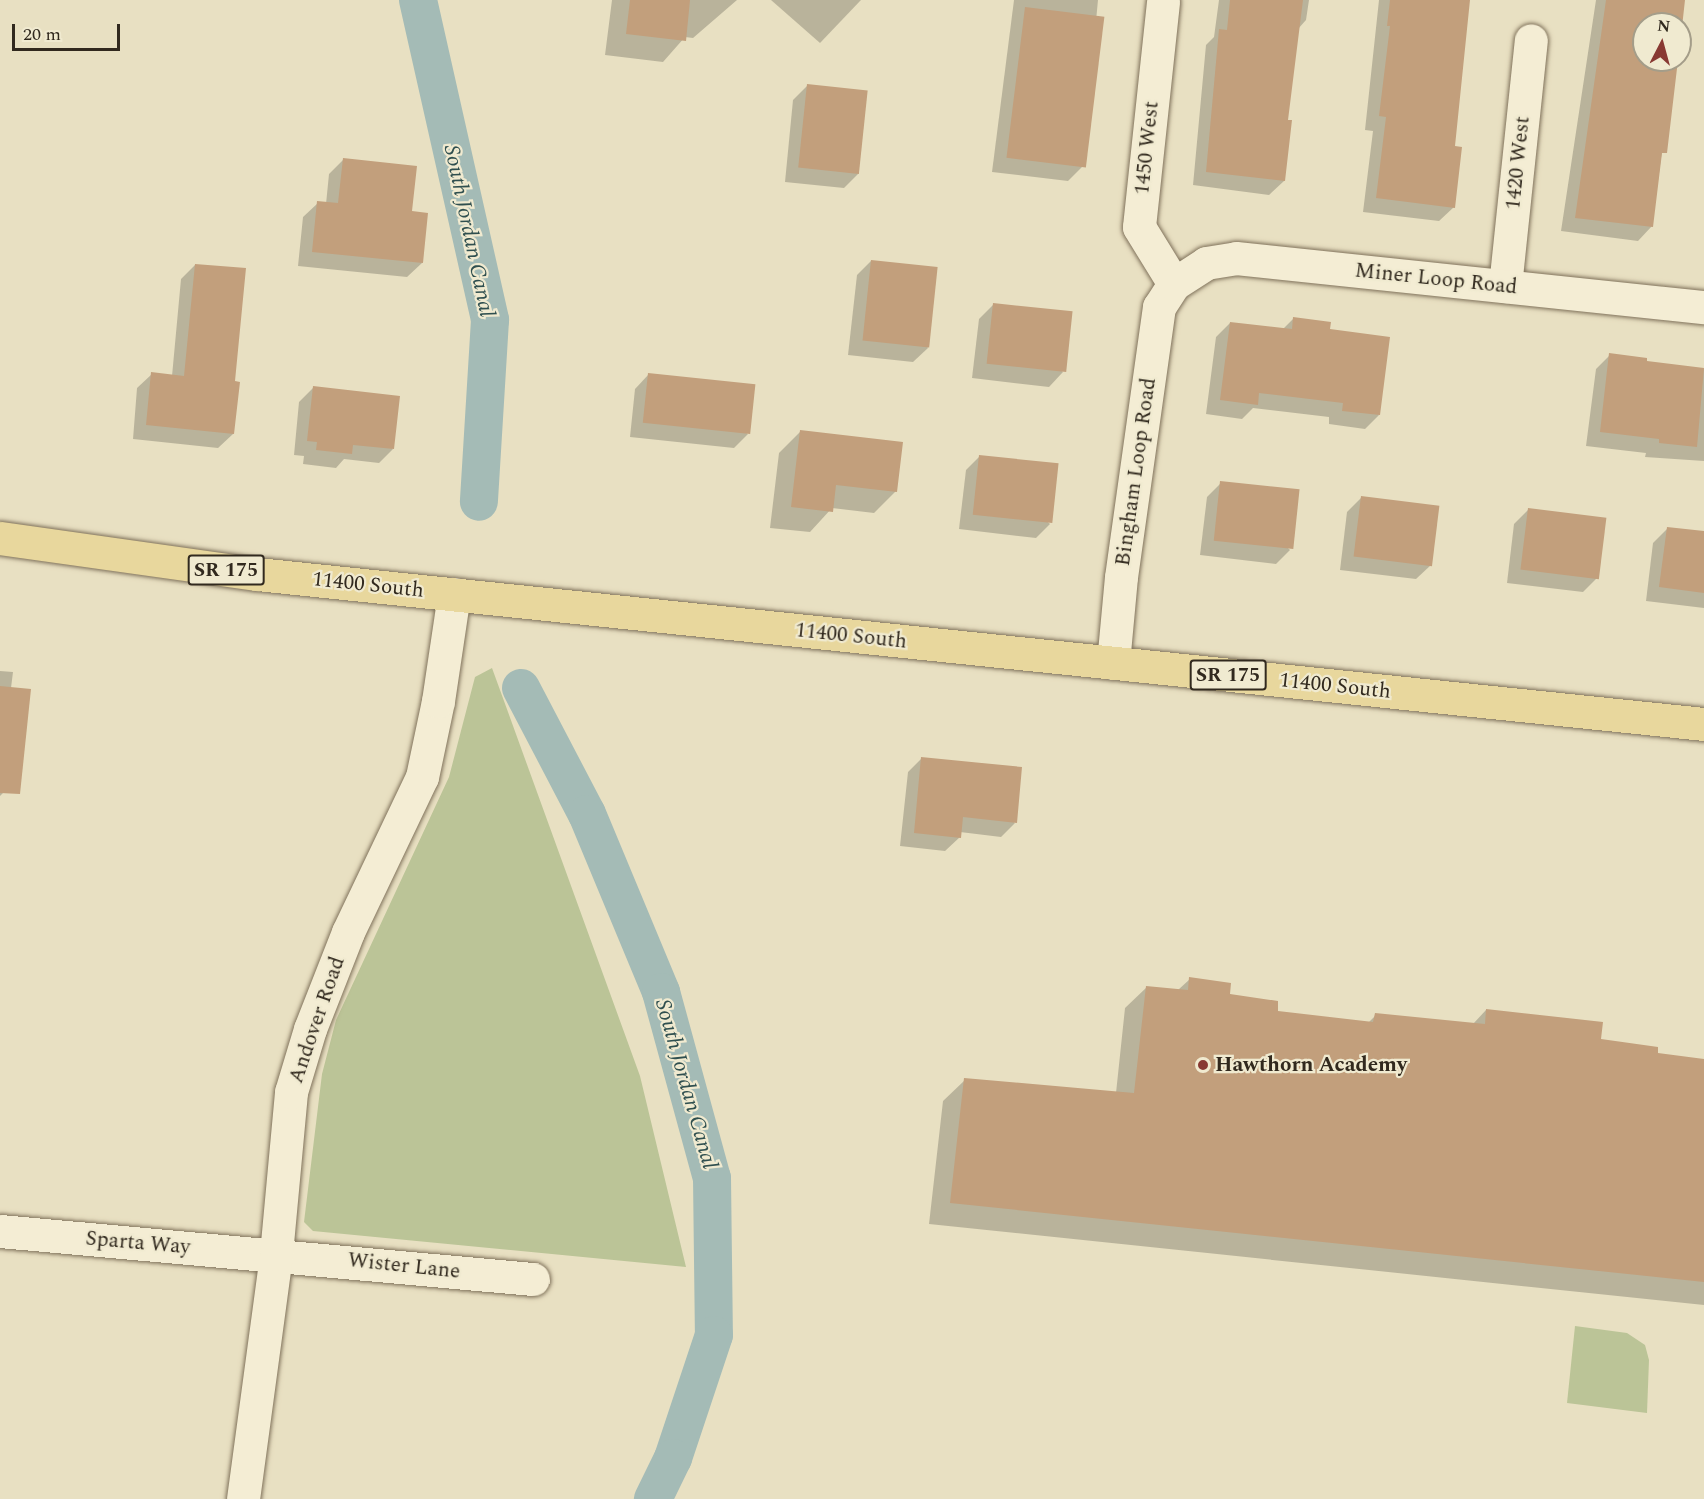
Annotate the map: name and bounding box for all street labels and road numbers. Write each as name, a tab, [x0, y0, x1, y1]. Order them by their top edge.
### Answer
street label: 1450 West	[1130, 100, 1164, 196]
street label: 1420 West	[1501, 115, 1535, 211]
street label: Miner Loop Road	[1354, 258, 1518, 300]
street label: Bingham Loop Road	[1110, 376, 1162, 568]
road number: SR 175	[187, 553, 265, 587]
street label: 11400 South	[311, 567, 425, 603]
street label: 11400 South	[794, 618, 908, 654]
road number: SR 175	[1189, 658, 1267, 692]
street label: 11400 South	[1278, 668, 1392, 704]
street label: Andover Road	[284, 953, 350, 1087]
street label: Sparta Way	[85, 1226, 191, 1260]
street label: Wister Lane	[347, 1248, 461, 1284]

